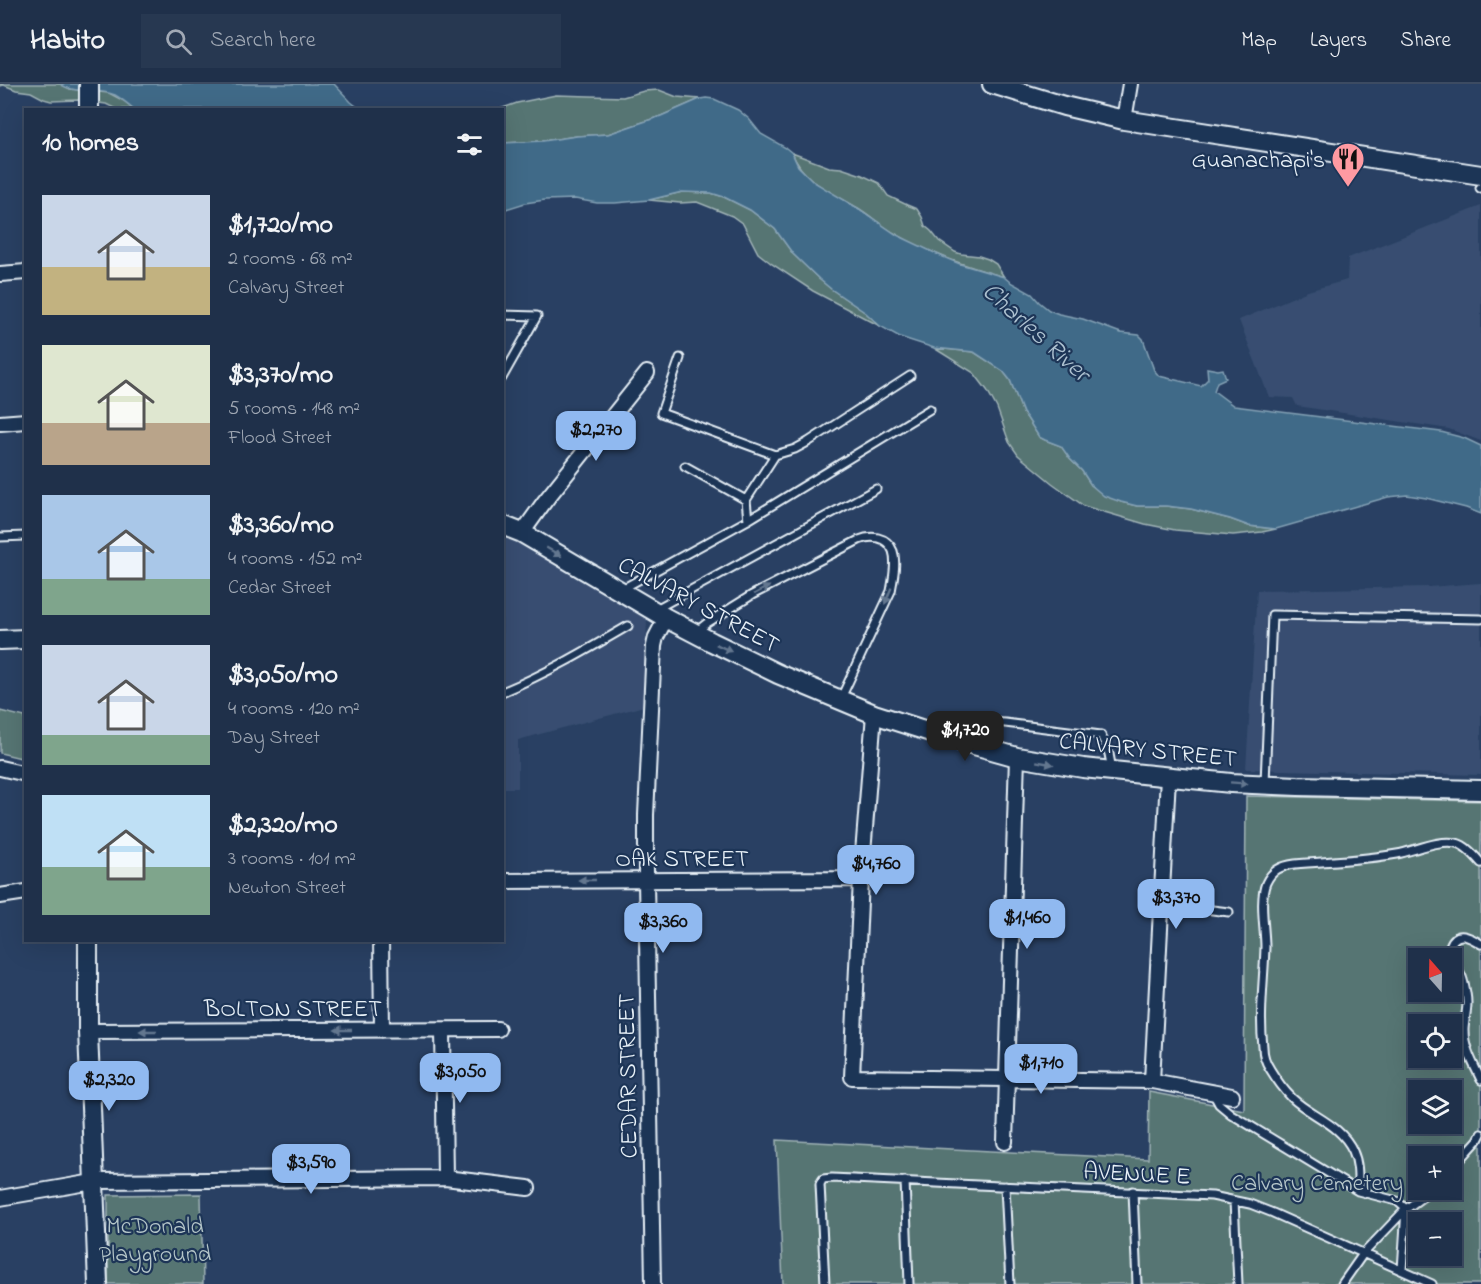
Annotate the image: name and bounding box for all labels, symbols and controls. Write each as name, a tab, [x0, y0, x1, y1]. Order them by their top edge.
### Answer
search box	[141, 14, 561, 68]
text: Habito	[30, 21, 105, 62]
icon: search	[162, 25, 195, 58]
text: Search here	[210, 25, 316, 57]
text: Map	[1241, 26, 1277, 56]
text: Layers	[1310, 26, 1367, 56]
text: Share	[1400, 26, 1451, 56]
text: 10 homes	[42, 125, 139, 163]
icon: filters	[453, 128, 486, 161]
restaurant icon: Guanachapi's	[1330, 141, 1366, 188]
place label: Guanachapi's	[1191, 144, 1325, 179]
text: $1,720/mo	[228, 207, 333, 245]
icon: home	[90, 219, 162, 291]
text: 2 rooms · 68 m²	[228, 245, 353, 274]
text: Calvary Street	[228, 274, 344, 303]
water label: Charles River	[972, 274, 1100, 394]
text: $3,370/mo	[228, 357, 333, 395]
icon: home	[90, 369, 162, 441]
text: 5 rooms · 148 m²	[228, 395, 360, 424]
pin: $2,270	[547, 411, 645, 462]
text: $2,270	[570, 416, 622, 445]
text: Flood Street	[228, 424, 332, 453]
text: $3,360/mo	[228, 507, 334, 545]
icon: home	[90, 519, 162, 591]
text: 4 rooms · 152 m²	[228, 545, 362, 574]
one-way arrow	[546, 547, 563, 557]
street label: CALVARY STREET	[611, 549, 785, 664]
text: Cedar Street	[228, 574, 332, 603]
one-way arrow	[753, 586, 771, 596]
one-way arrow	[883, 587, 893, 605]
one-way arrow	[715, 644, 733, 653]
text: $3,050/mo	[228, 657, 338, 695]
icon: home	[90, 669, 162, 741]
text: 4 rooms · 120 m²	[228, 695, 360, 724]
pin: $1,720	[916, 711, 1014, 762]
text: $1,720	[941, 716, 989, 745]
text: Day Street	[228, 724, 320, 753]
street label: CALVARY STREET	[1057, 725, 1239, 778]
one-way arrow	[1036, 758, 1055, 767]
one-way arrow	[1229, 779, 1248, 788]
text: $2,320/mo	[228, 807, 338, 845]
icon: home	[90, 819, 162, 891]
street label: OAK STREET	[615, 843, 749, 878]
text: 3 rooms · 101 m²	[228, 845, 356, 874]
pin: $4,760	[827, 845, 925, 896]
text: $4,760	[851, 850, 901, 879]
text: Newton Street	[228, 874, 346, 903]
one-way arrow	[578, 875, 597, 885]
pin: $3,370	[1127, 879, 1225, 930]
text: $3,370	[1152, 884, 1200, 913]
pin: $1,460	[978, 899, 1076, 950]
pin: $3,360	[614, 903, 712, 954]
text: $1,460	[1003, 904, 1051, 933]
text: $3,360	[638, 908, 688, 937]
north arrow	[1408, 948, 1462, 1002]
map controls	[1408, 948, 1462, 1266]
street label: BOLTON STREET	[203, 993, 382, 1028]
street label: CEDAR STREET	[611, 993, 648, 1159]
button: locate	[1408, 1014, 1462, 1068]
one-way arrow	[138, 1026, 157, 1036]
one-way arrow	[333, 1026, 352, 1035]
pin: $1,710	[992, 1044, 1090, 1095]
text: $1,710	[1018, 1049, 1064, 1078]
pin: $3,050	[411, 1053, 509, 1104]
text: $3,050	[434, 1058, 486, 1087]
pin: $2,320	[60, 1061, 158, 1112]
text: $2,320	[83, 1066, 135, 1095]
button: layers	[1408, 1080, 1462, 1134]
pin: $3,590	[262, 1144, 360, 1195]
button: +	[1408, 1146, 1462, 1200]
text: $3,590	[286, 1149, 336, 1178]
street label: AVENUE E	[1082, 1155, 1191, 1196]
park label: Calvary Cemetery	[1231, 1167, 1403, 1203]
park label: McDonald Playground	[99, 1210, 212, 1274]
button: −	[1408, 1212, 1462, 1266]

